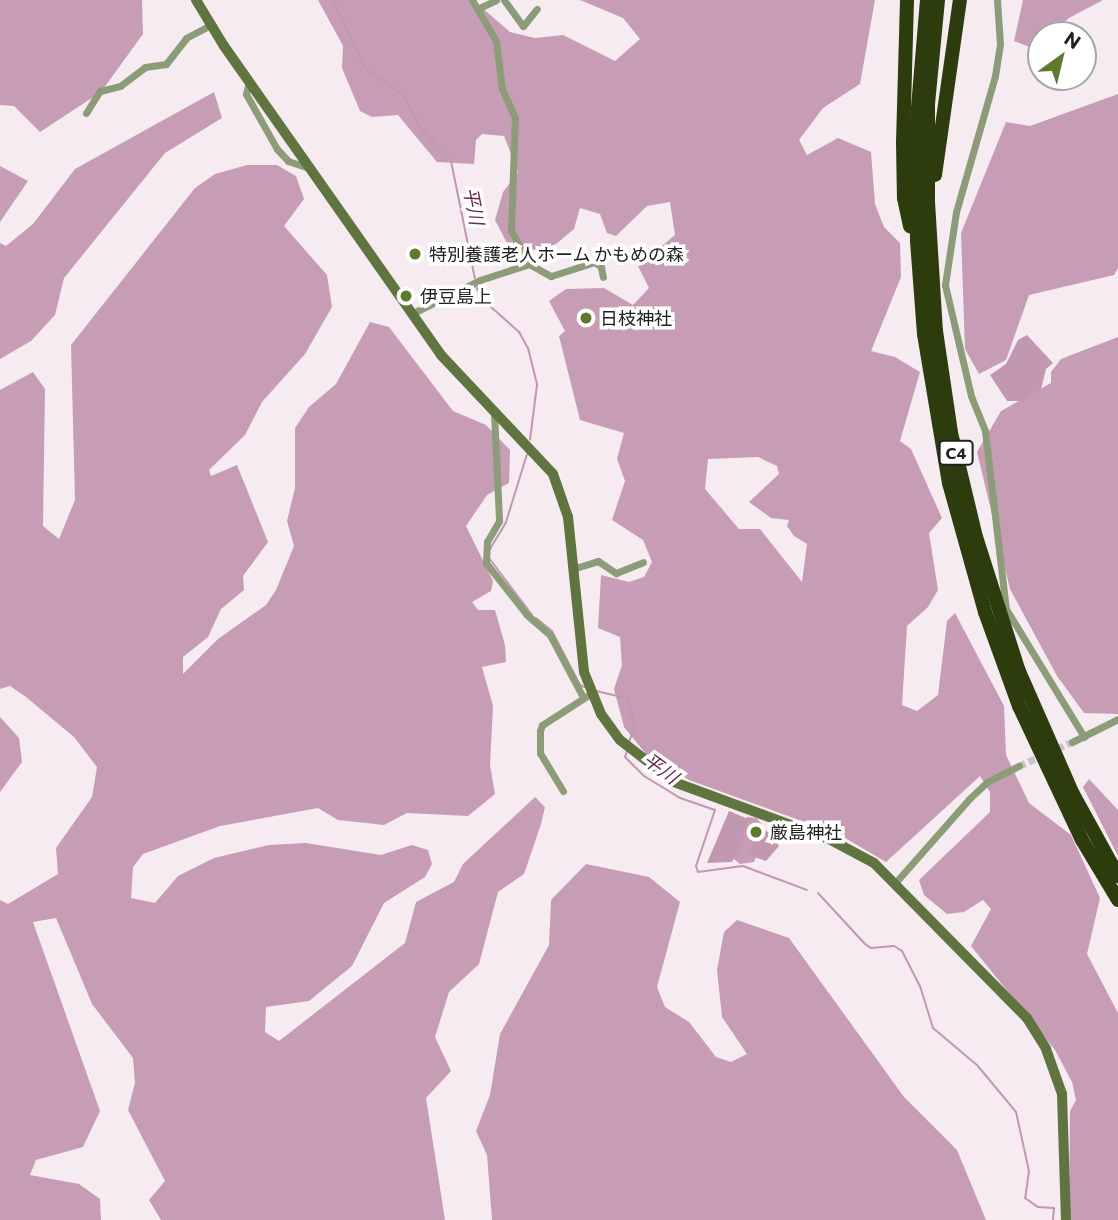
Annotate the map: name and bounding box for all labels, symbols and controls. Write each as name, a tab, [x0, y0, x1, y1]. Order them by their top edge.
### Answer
north arrow	[1027, 21, 1097, 91]
text: N	[1061, 26, 1085, 53]
water label: 平川	[459, 185, 489, 227]
place label: 特別養護老人ホーム かもめの森	[429, 243, 684, 265]
marker: 特別養護老人ホーム かもめの森	[407, 246, 423, 262]
place label: 伊豆島上	[420, 285, 492, 307]
marker: 伊豆島上	[398, 288, 414, 304]
place label: 日枝神社	[600, 307, 672, 329]
marker: 日枝神社	[578, 310, 594, 326]
road number: C4	[939, 440, 974, 466]
water label: 平川	[639, 748, 683, 788]
place label: 厳島神社	[770, 821, 842, 843]
marker: 厳島神社	[748, 824, 764, 840]

